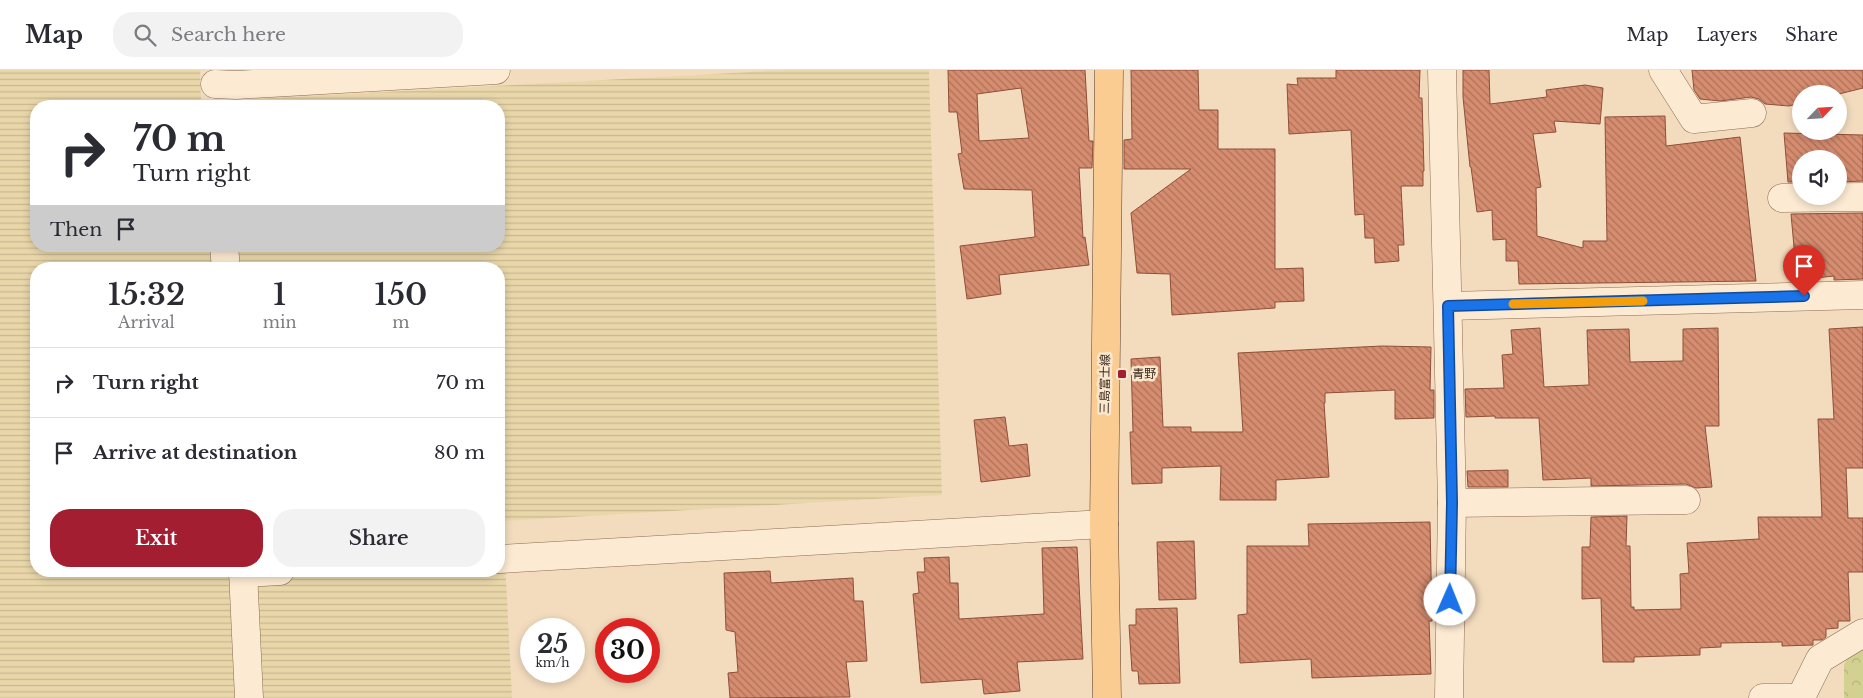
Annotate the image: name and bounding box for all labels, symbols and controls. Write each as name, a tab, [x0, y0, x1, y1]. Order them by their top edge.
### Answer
search box	[113, 12, 463, 57]
text: Map	[25, 20, 83, 49]
icon: search	[131, 21, 159, 49]
text: Search here	[171, 23, 286, 46]
text: Map	[1627, 24, 1668, 46]
text: Layers	[1696, 24, 1757, 46]
text: Share	[1785, 24, 1838, 46]
north arrow	[1792, 85, 1848, 140]
map controls	[1792, 85, 1847, 205]
text: 70 m	[133, 117, 226, 160]
icon: right	[50, 120, 115, 185]
button: sound	[1792, 150, 1847, 205]
text: Turn right	[133, 160, 251, 187]
icon: arrive	[112, 215, 140, 243]
text: Then	[50, 218, 102, 241]
pin	[1783, 245, 1825, 296]
icon: arrive	[1790, 252, 1818, 280]
text: 15:32	[108, 276, 185, 313]
text: 1	[273, 276, 286, 313]
text: 150	[374, 276, 427, 313]
text: Arrival	[118, 312, 175, 332]
text: min	[263, 312, 297, 332]
text: m	[392, 312, 409, 332]
street label: 三島富士線	[1096, 354, 1113, 414]
place label: 青野	[1132, 366, 1156, 381]
marker: 青野	[1116, 368, 1128, 380]
icon: right	[50, 369, 78, 397]
text: Turn right	[93, 371, 199, 394]
text: 70 m	[436, 371, 485, 394]
icon: arrive	[50, 439, 78, 467]
text: Arrive at destination	[93, 441, 297, 464]
text: 80 m	[434, 441, 485, 464]
button: Exit	[50, 509, 263, 567]
button: Share	[273, 509, 485, 567]
position arrow	[1423, 573, 1475, 625]
speed limit sign: 30	[595, 618, 660, 683]
text: 25	[537, 629, 568, 660]
text: km/h	[535, 655, 570, 670]

